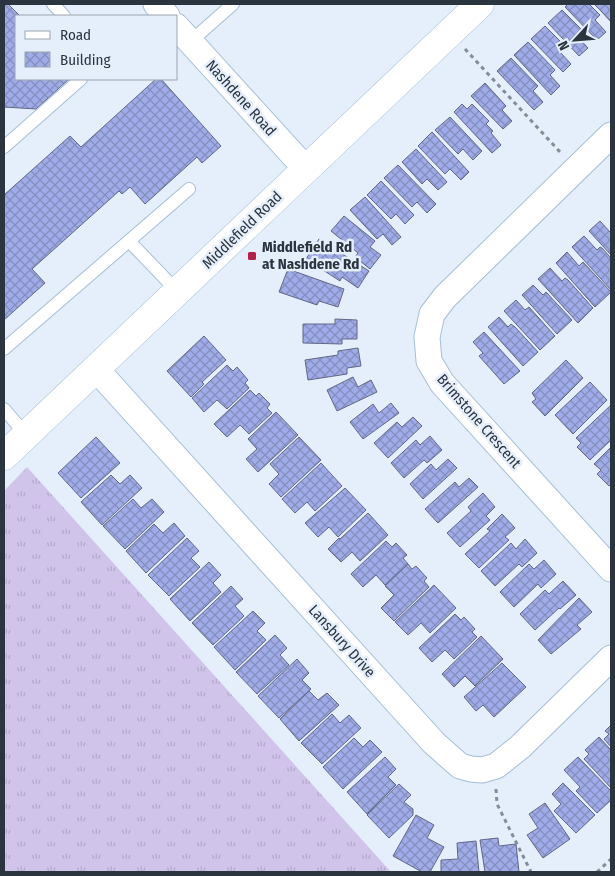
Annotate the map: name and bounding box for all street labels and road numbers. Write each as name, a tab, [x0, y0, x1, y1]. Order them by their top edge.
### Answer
street label: Nashdene Road	[202, 56, 280, 140]
street label: Middlefield Road	[198, 188, 286, 272]
street label: Brimstone Crescent	[433, 370, 525, 472]
street label: Lansbury Drive	[305, 601, 379, 681]

